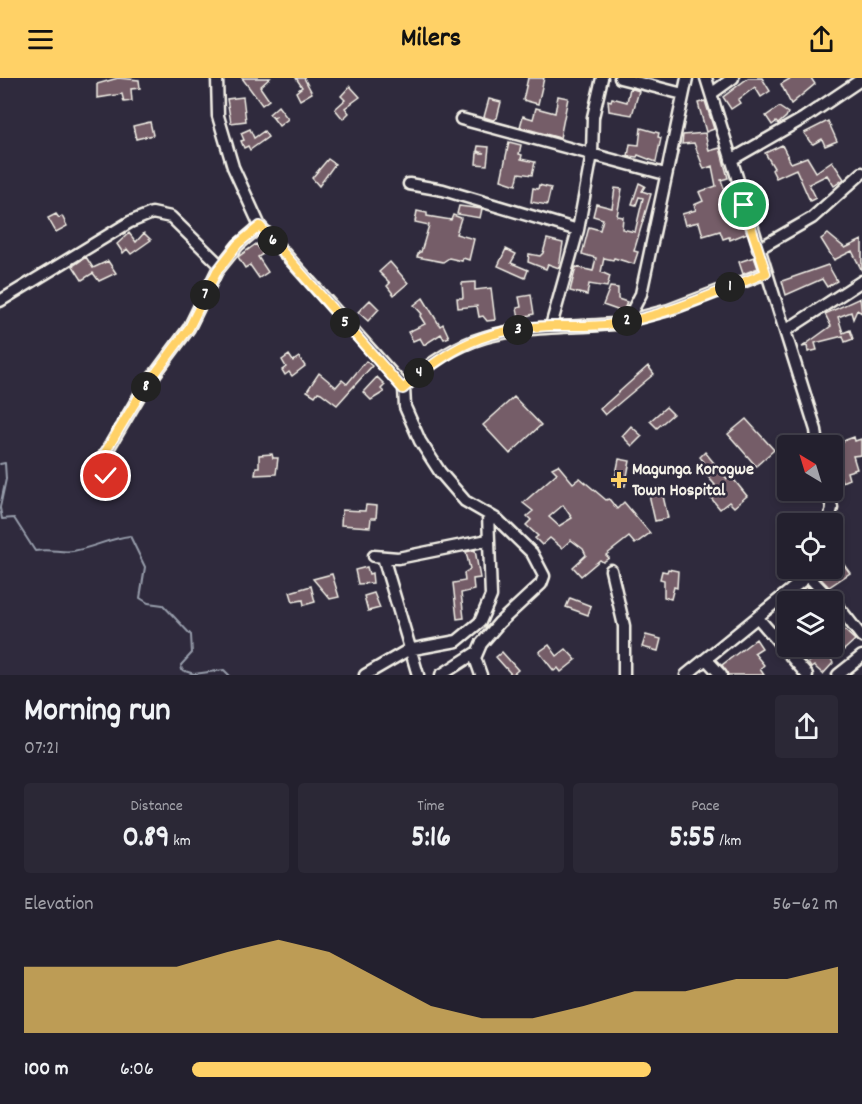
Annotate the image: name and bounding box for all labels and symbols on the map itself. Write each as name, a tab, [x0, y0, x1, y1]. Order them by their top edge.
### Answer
pin	[718, 179, 769, 230]
pin: 6	[258, 226, 288, 256]
pin: 1	[715, 272, 745, 302]
pin: 7	[190, 280, 220, 310]
pin: 2	[612, 306, 642, 336]
pin: 5	[330, 308, 360, 338]
pin: 3	[503, 315, 533, 345]
pin: 4	[404, 358, 434, 388]
pin: 8	[131, 372, 161, 402]
north arrow	[777, 435, 843, 501]
pin	[80, 450, 131, 501]
place label: Magunga Korogwe Town Hospital	[632, 458, 754, 504]
marker: Magunga Korogwe Town Hospital	[610, 471, 628, 489]

